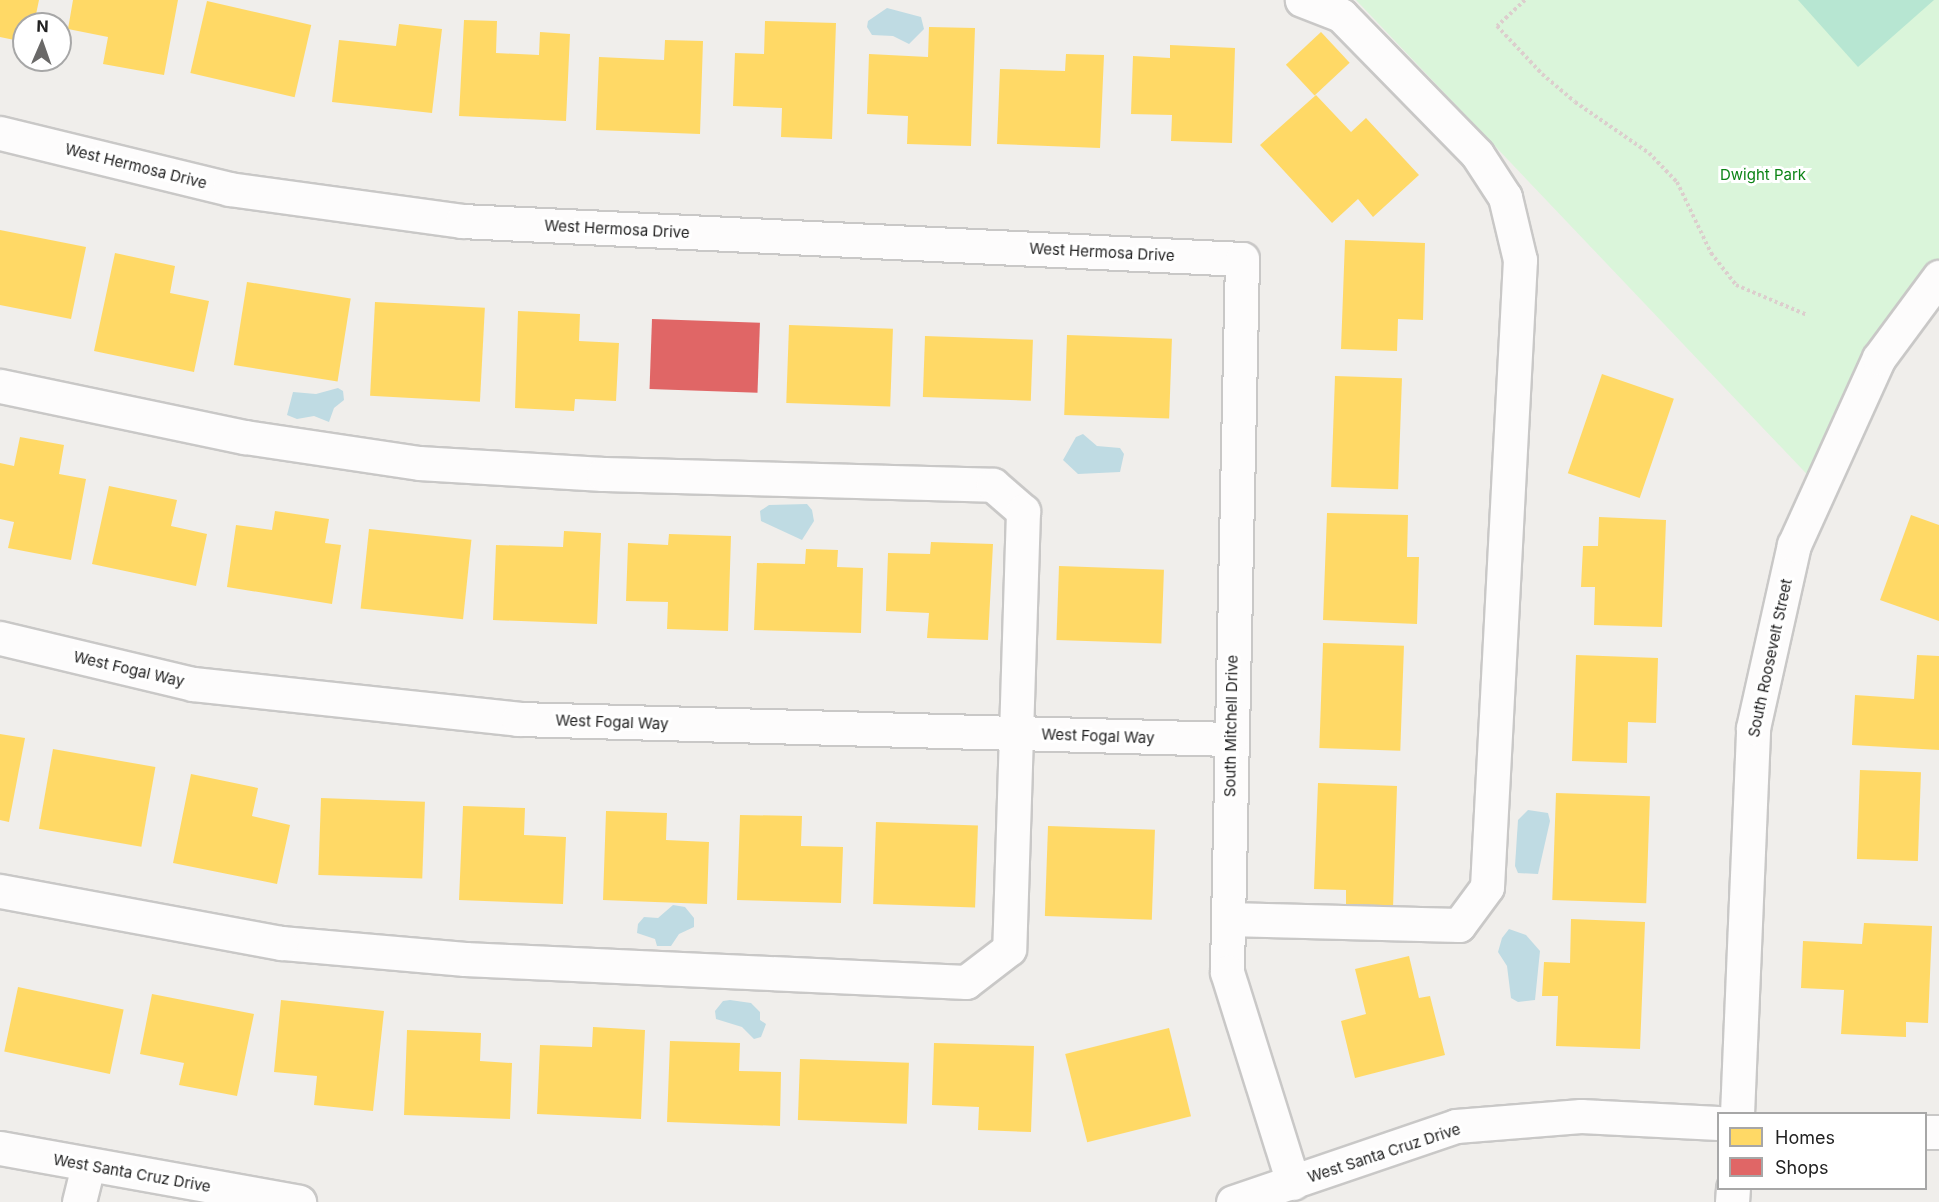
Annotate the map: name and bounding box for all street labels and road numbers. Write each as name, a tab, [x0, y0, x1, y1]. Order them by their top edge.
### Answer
street label: West Hermosa Drive	[63, 140, 209, 192]
street label: West Hermosa Drive	[544, 216, 690, 242]
street label: West Hermosa Drive	[1029, 239, 1175, 265]
street label: South Roosevelt Street	[1744, 577, 1796, 739]
street label: West Fogal Way	[72, 647, 186, 691]
street label: South Mitchell Drive	[1221, 655, 1241, 797]
street label: West Fogal Way	[555, 711, 669, 733]
street label: West Fogal Way	[1041, 725, 1155, 747]
street label: West Santa Cruz Drive	[1305, 1120, 1463, 1186]
street label: West Santa Cruz Drive	[52, 1150, 212, 1196]

